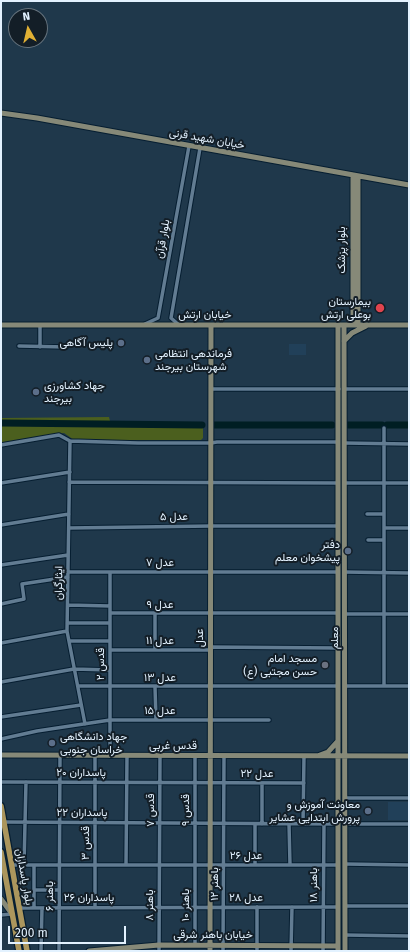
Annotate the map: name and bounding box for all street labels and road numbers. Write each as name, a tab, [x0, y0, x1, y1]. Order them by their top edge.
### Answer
street label: خیابان شهید قرنی	[168, 126, 246, 152]
street label: بلوار قرآن	[153, 218, 173, 260]
street label: بلوار پزشک	[335, 226, 349, 274]
street label: خیابان ارتش	[178, 308, 232, 322]
street label: عدل ۵	[160, 510, 188, 524]
street label: عدل ۷	[146, 556, 174, 570]
street label: ایثارگران	[52, 566, 66, 600]
street label: عدل ۹	[147, 598, 173, 612]
street label: معلم	[328, 627, 342, 649]
street label: عدل	[193, 629, 207, 647]
street label: عدل ۱۱	[146, 634, 174, 648]
street label: قدس ۲	[94, 648, 108, 680]
street label: عدل ۱۳	[144, 671, 176, 685]
street label: عدل ۱۵	[144, 704, 176, 718]
street label: قدس غربی	[149, 739, 197, 753]
street label: پاسداران ۲۰	[56, 766, 106, 780]
street label: عدل ۲۲	[240, 767, 274, 781]
street label: قدس ۷	[144, 793, 158, 827]
street label: قدس ۹	[179, 794, 193, 826]
street label: پاسداران ۲۲	[57, 806, 107, 820]
street label: قدس ۳	[79, 826, 93, 860]
street label: بلوار پاسداران	[13, 848, 35, 906]
street label: عدل ۲۶	[230, 849, 262, 863]
street label: باهنر ۱۲	[208, 867, 222, 901]
street label: باهنر ۱۸	[307, 868, 321, 902]
street label: باهنر ۶	[43, 881, 57, 911]
street label: باهنر ۸	[143, 889, 157, 921]
street label: باهنر ۱۰	[179, 889, 193, 921]
street label: پاسداران ۲۶	[64, 891, 114, 905]
street label: عدل ۲۸	[229, 891, 263, 905]
street label: خیابان باهنر شرقی	[173, 928, 253, 942]

